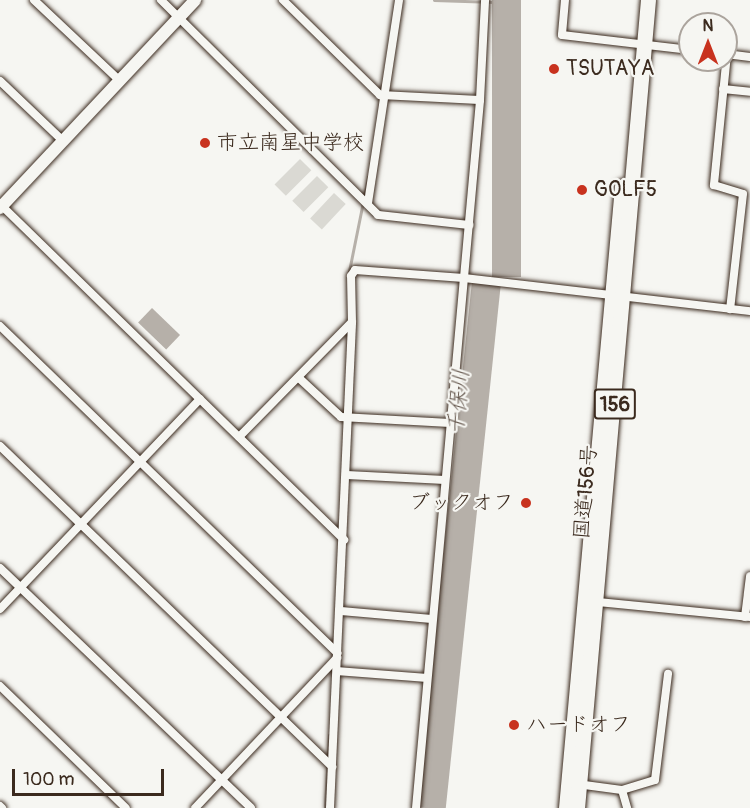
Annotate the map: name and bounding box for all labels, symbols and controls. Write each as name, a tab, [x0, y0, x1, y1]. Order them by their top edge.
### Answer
north arrow	[678, 12, 738, 72]
text: N	[703, 16, 713, 36]
place label: TSUTAYA	[566, 56, 654, 82]
marker: TSUTAYA	[547, 62, 561, 76]
place label: 市立南星中学校	[217, 130, 364, 156]
marker: 市立南星中学校	[198, 136, 212, 150]
place label: GOLF5	[594, 177, 657, 203]
marker: GOLF5	[575, 183, 589, 197]
water label: 千保川	[443, 368, 475, 436]
road number: 156	[592, 387, 638, 421]
street label: 国道156号	[569, 444, 603, 540]
place label: ブックオフ	[409, 490, 514, 516]
marker: ブックオフ	[519, 496, 533, 510]
place label: ハードオフ	[526, 712, 631, 738]
marker: ハードオフ	[507, 718, 521, 732]
scale bar	[15, 757, 166, 795]
text: 100 m	[23, 768, 75, 791]

